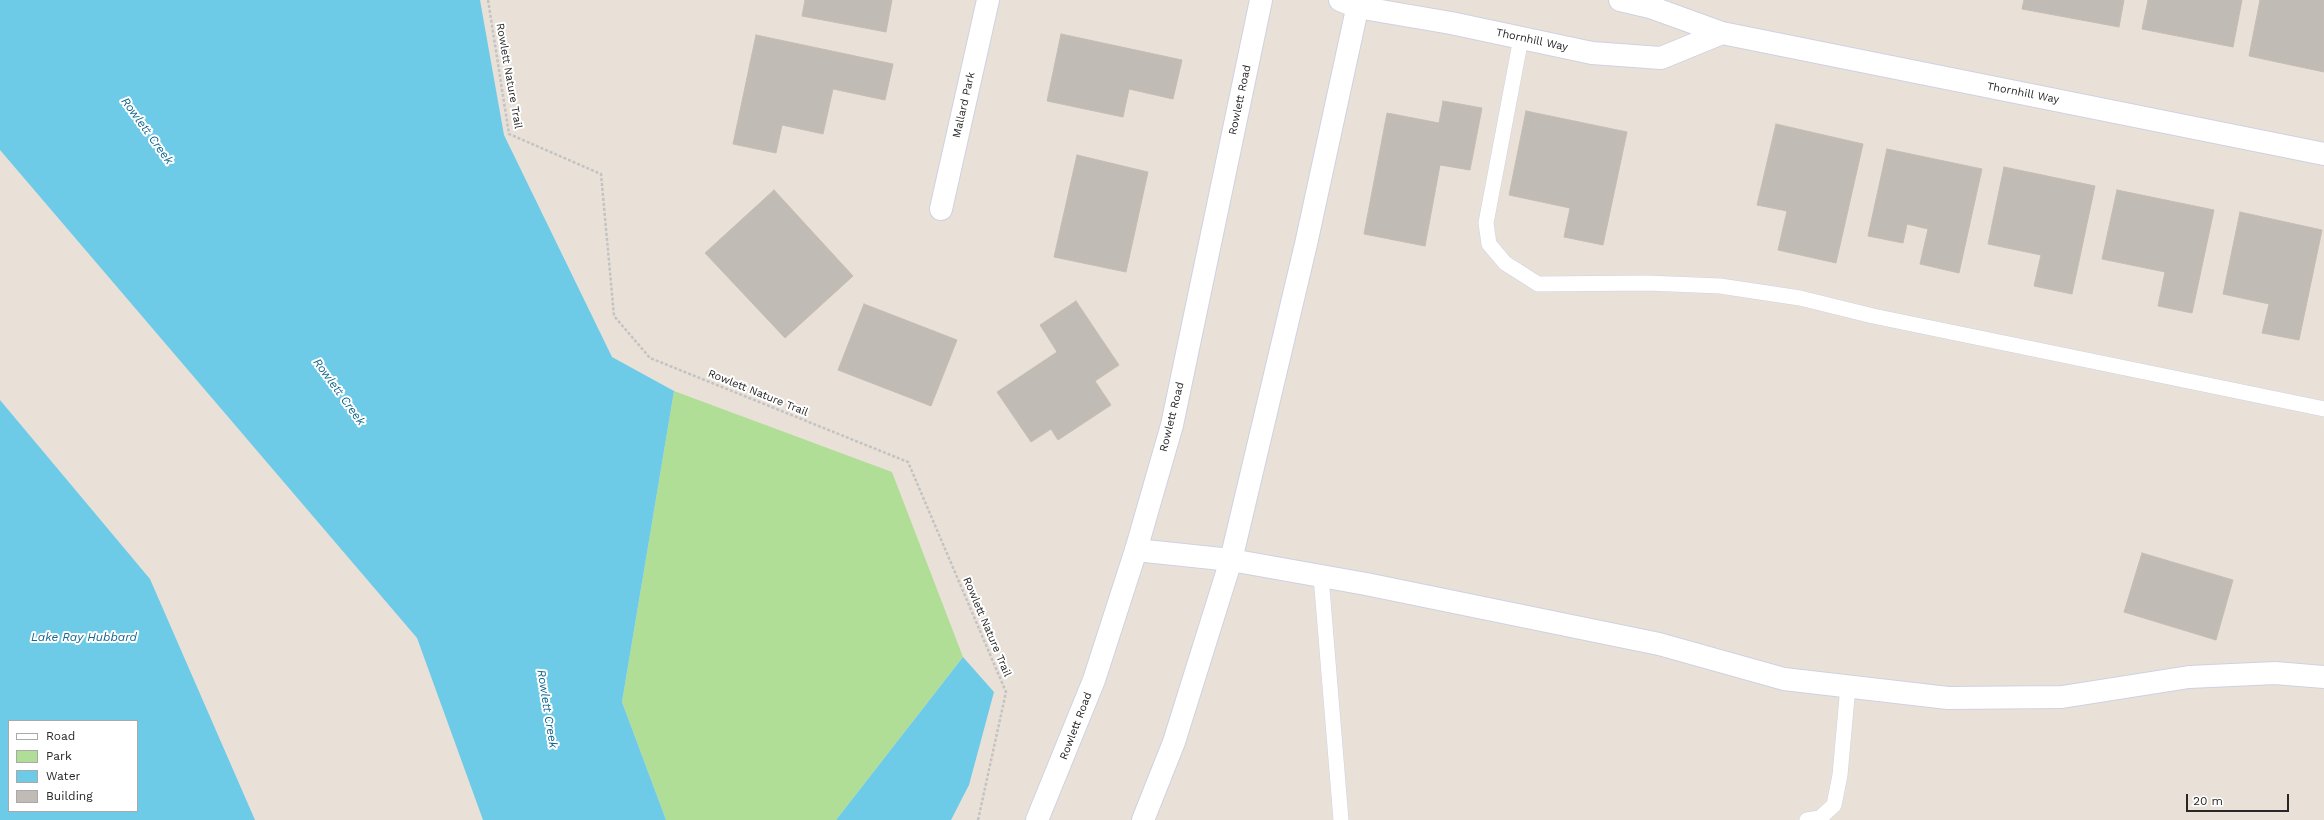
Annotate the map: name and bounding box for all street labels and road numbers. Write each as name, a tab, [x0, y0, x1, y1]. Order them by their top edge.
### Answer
street label: Rowlett Nature Trail	[493, 22, 525, 130]
street label: Thornhill Way	[1495, 26, 1569, 54]
street label: Rowlett Road	[1226, 64, 1254, 136]
street label: Mallard Park	[950, 71, 978, 139]
street label: Thornhill Way	[1986, 80, 2060, 106]
street label: Rowlett Nature Trail	[706, 367, 810, 419]
street label: Rowlett Road	[1157, 381, 1187, 453]
street label: Rowlett Nature Trail	[960, 575, 1014, 679]
street label: Rowlett Road	[1057, 690, 1095, 762]

